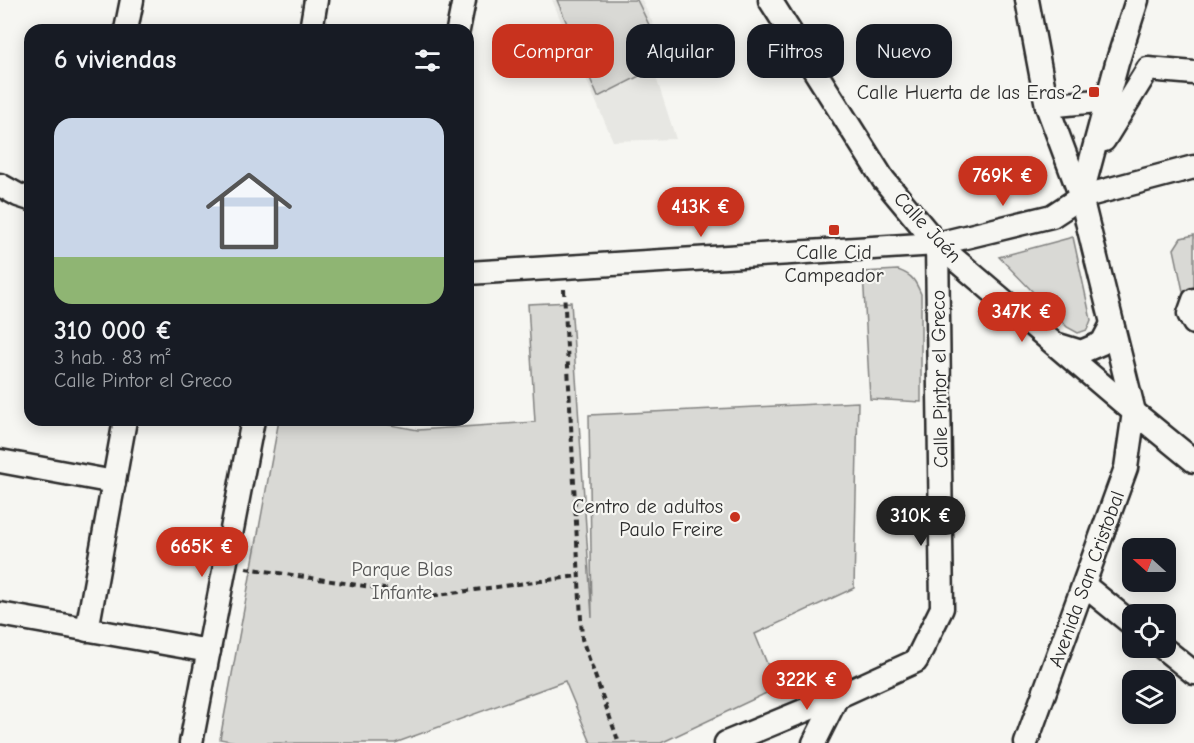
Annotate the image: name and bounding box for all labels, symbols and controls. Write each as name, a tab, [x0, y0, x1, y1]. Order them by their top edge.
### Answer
chip: Comprar	[492, 24, 614, 78]
chip: Alquilar	[626, 24, 735, 78]
chip: Filtros	[747, 24, 844, 78]
chip: Nuevo	[856, 24, 952, 78]
icon: filters	[411, 44, 444, 77]
text: 6 viviendas	[54, 45, 176, 75]
place label: Calle Huerta de las Eras 2	[857, 81, 1082, 104]
marker: Calle Huerta de las Eras 2	[1087, 85, 1101, 99]
pin: 769K €	[954, 156, 1052, 207]
icon: home	[195, 157, 303, 265]
text: 769K €	[972, 164, 1034, 187]
pin: 413K €	[652, 187, 750, 238]
street label: Calle Jaén	[889, 187, 966, 268]
text: 413K €	[671, 195, 731, 218]
marker: Calle Cid Campeador	[827, 223, 841, 237]
place label: Calle Cid Campeador	[784, 241, 884, 287]
street label: Calle Pintor el Greco	[926, 290, 953, 468]
pin: 347K €	[973, 292, 1071, 343]
text: 347K €	[992, 300, 1052, 323]
text: 310 000 €	[54, 316, 173, 346]
text: 3 hab. · 83 m²	[54, 346, 171, 369]
text: Calle Pintor el Greco	[54, 369, 232, 392]
street label: Avenida San Cristobal	[1044, 488, 1129, 671]
place label: Centro de adultos Paulo Freire	[572, 495, 723, 541]
pin: 310K €	[872, 496, 970, 547]
text: 310K €	[890, 504, 952, 527]
marker: Centro de adultos Paulo Freire	[728, 510, 742, 524]
pin: 665K €	[153, 527, 251, 578]
text: 665K €	[170, 535, 234, 558]
north arrow	[1122, 538, 1176, 592]
map controls	[1122, 538, 1176, 724]
park label: Parque Blas Infante	[352, 558, 452, 604]
button: locate	[1122, 604, 1176, 658]
pin: 322K €	[758, 660, 856, 711]
text: 322K €	[776, 668, 838, 691]
button: layers	[1122, 670, 1176, 724]

